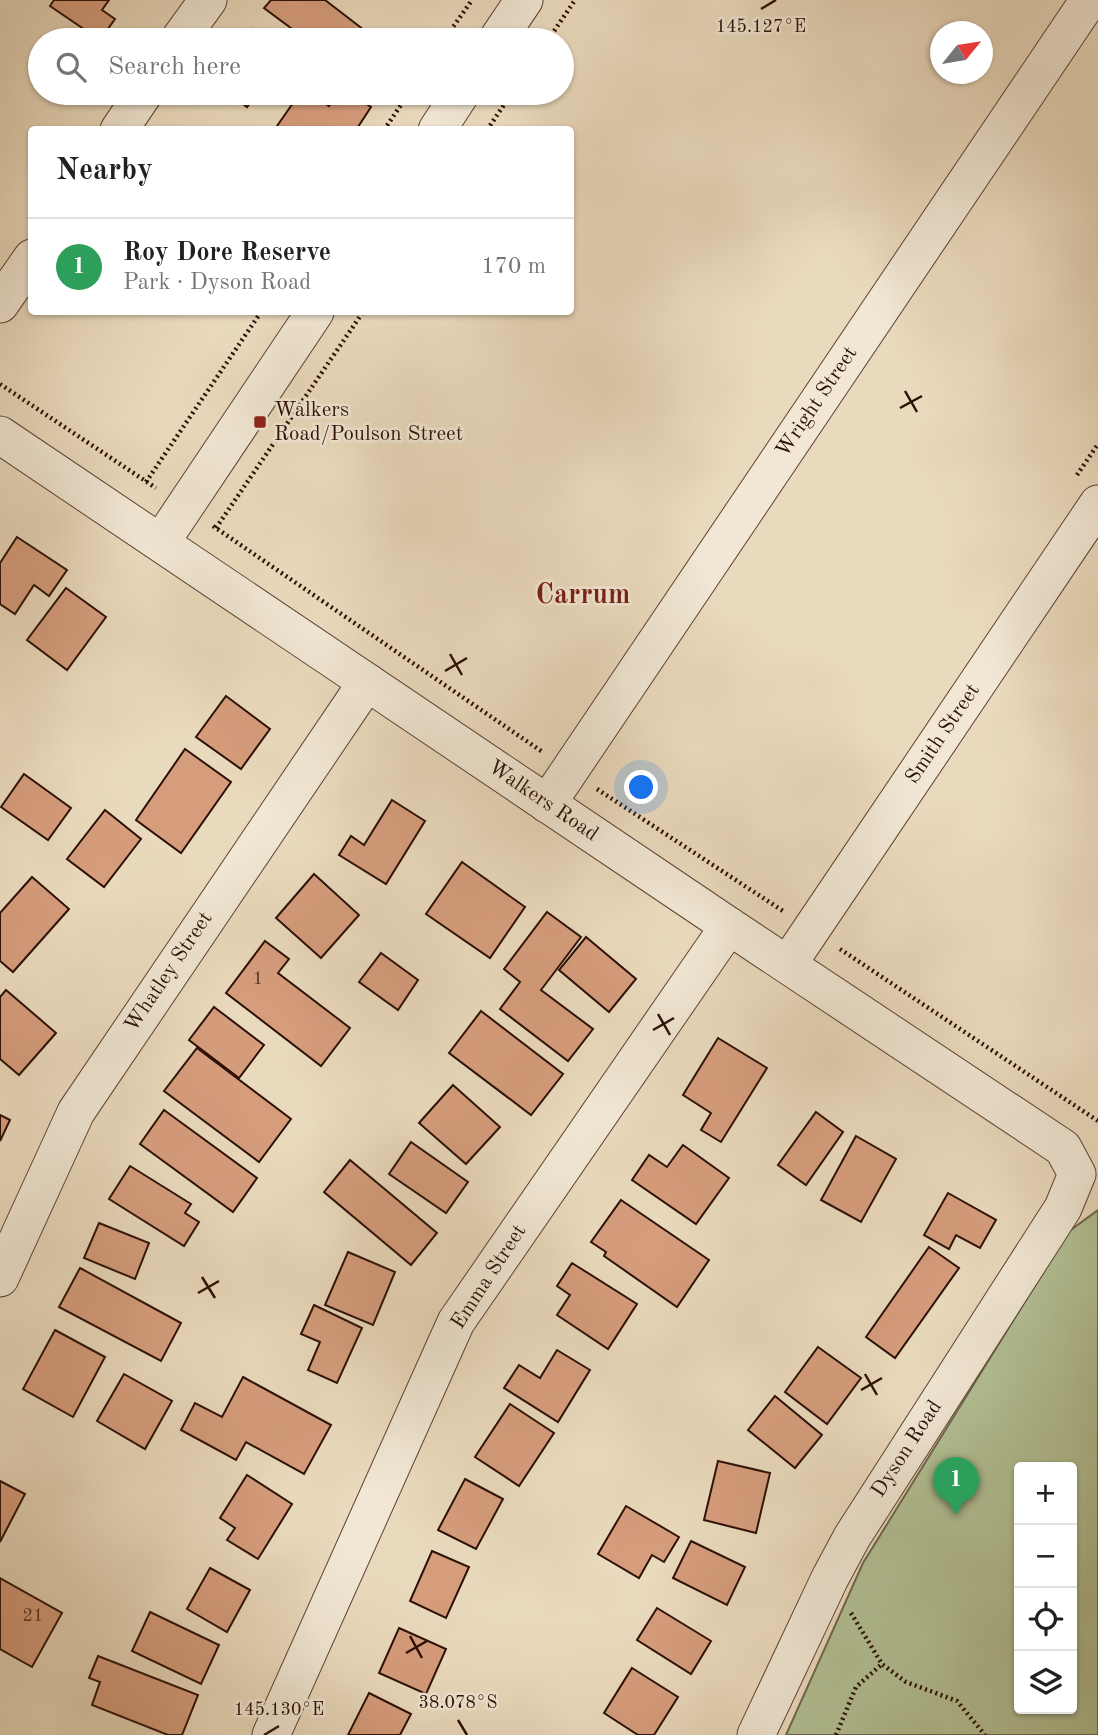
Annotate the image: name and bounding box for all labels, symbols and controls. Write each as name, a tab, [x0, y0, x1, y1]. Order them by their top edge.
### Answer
text: 145.127°E	[716, 18, 806, 36]
north arrow	[930, 21, 993, 84]
search box	[28, 28, 574, 105]
icon: search	[52, 48, 90, 86]
text: Search here	[108, 54, 241, 80]
text: Nearby	[56, 156, 153, 186]
text: Roy Dore Reserve	[123, 240, 331, 266]
text: 1	[72, 255, 86, 278]
text: 170 m	[481, 255, 546, 278]
text: Park · Dyson Road	[123, 271, 311, 294]
street label: Wright Street	[772, 343, 862, 461]
place label: Walkers Road/Poulson Street	[274, 400, 463, 445]
marker: Walkers Road/Poulson Street	[252, 414, 268, 430]
district label: Carrum	[536, 582, 630, 610]
street label: Smith Street	[902, 680, 984, 788]
street label: Walkers Road	[484, 757, 602, 845]
your location	[624, 770, 658, 804]
street label: Whatley Street	[121, 908, 217, 1036]
house number: 1	[253, 970, 263, 988]
street label: Emma Street	[448, 1221, 530, 1333]
street label: Dyson Road	[868, 1397, 946, 1501]
pin: 1	[933, 1457, 979, 1515]
map controls	[1014, 1462, 1077, 1714]
button: +	[1014, 1462, 1077, 1525]
button: −	[1014, 1525, 1077, 1588]
button: locate	[1014, 1588, 1077, 1651]
house number: 21	[23, 1607, 43, 1625]
button: layers	[1014, 1651, 1077, 1714]
text: 38.078°S	[419, 1694, 497, 1712]
text: 145.130°E	[234, 1701, 324, 1719]

